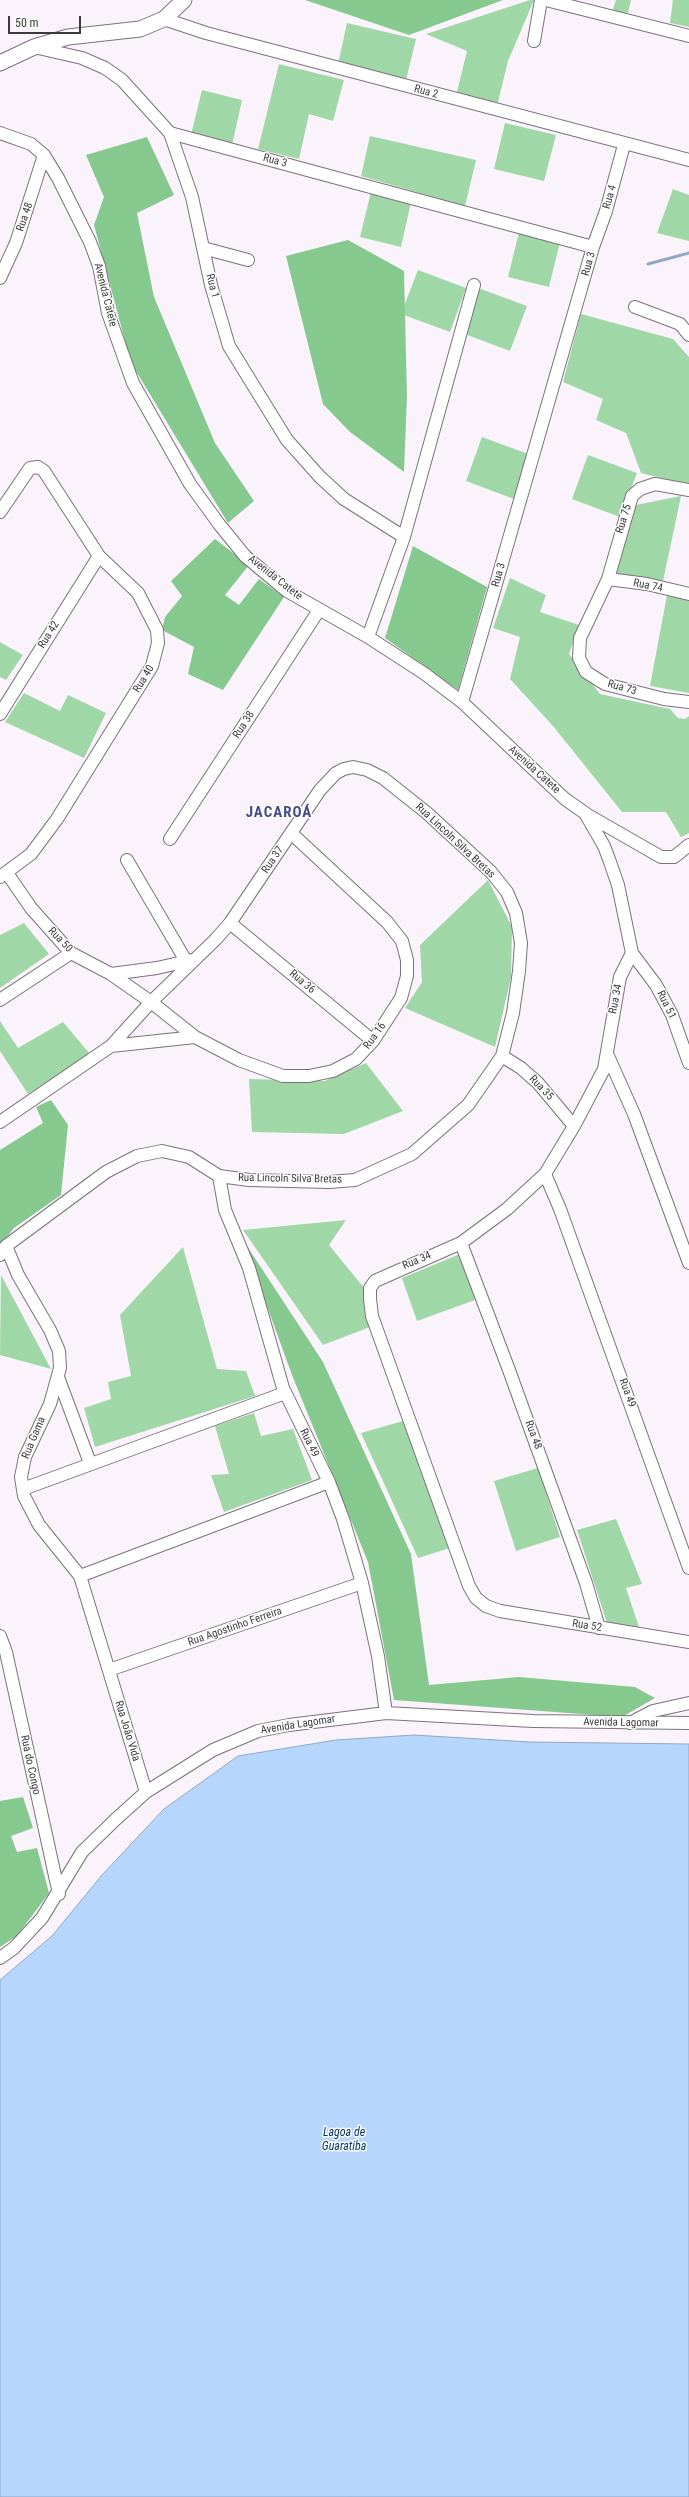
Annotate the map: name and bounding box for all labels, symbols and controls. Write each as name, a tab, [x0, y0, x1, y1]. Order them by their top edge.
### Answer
scale bar	[10, 8, 83, 34]
text: 50 m	[15, 16, 39, 30]
street label: Rua 2	[413, 82, 439, 102]
street label: Rua 3	[262, 151, 288, 171]
street label: Rua 4	[600, 184, 620, 210]
street label: Rua 48	[14, 201, 36, 233]
street label: Rua 3	[579, 250, 599, 278]
street label: Avenida Catete	[91, 262, 119, 328]
street label: Rua 1	[203, 273, 221, 299]
street label: Rua 75	[613, 503, 635, 535]
street label: Avenida Catete	[245, 553, 305, 603]
street label: Rua 3	[489, 561, 509, 589]
street label: Rua 74	[632, 577, 664, 595]
street label: Rua 42	[36, 619, 62, 651]
street label: Rua 40	[131, 663, 157, 695]
street label: Rua 73	[606, 678, 638, 698]
street label: Rua 38	[230, 709, 258, 741]
street label: Avenida Catete	[505, 743, 563, 797]
street label: Rua Lincoln Silva Bretas	[412, 801, 498, 881]
district label: JACAROÁ	[246, 804, 312, 822]
street label: Rua 37	[259, 844, 287, 876]
street label: Rua 50	[45, 925, 75, 955]
street label: Rua 36	[286, 967, 318, 997]
street label: Rua 34	[607, 983, 625, 1015]
street label: Rua 51	[654, 989, 678, 1021]
street label: Rua 16	[361, 1020, 389, 1052]
street label: Rua 35	[526, 1073, 556, 1103]
street label: Rua Lincoln Silva Bretas	[238, 1171, 342, 1187]
street label: Rua 34	[401, 1249, 433, 1273]
street label: Rua 49	[616, 1377, 638, 1409]
street label: Rua Gama	[19, 1415, 49, 1461]
street label: Rua 48	[522, 1419, 544, 1451]
street label: Rua 49	[297, 1427, 321, 1459]
street label: Rua Agostinho Ferreira	[186, 1605, 284, 1649]
street label: Rua 52	[571, 1617, 603, 1635]
street label: Rua João Vida	[112, 1699, 142, 1763]
street label: Avenida Lagomar	[260, 1713, 336, 1737]
street label: Avenida Lagomar	[583, 1716, 659, 1730]
street label: Rua do Congo	[17, 1734, 43, 1796]
water label: Lagoa de Guaratiba	[322, 2126, 366, 2154]

